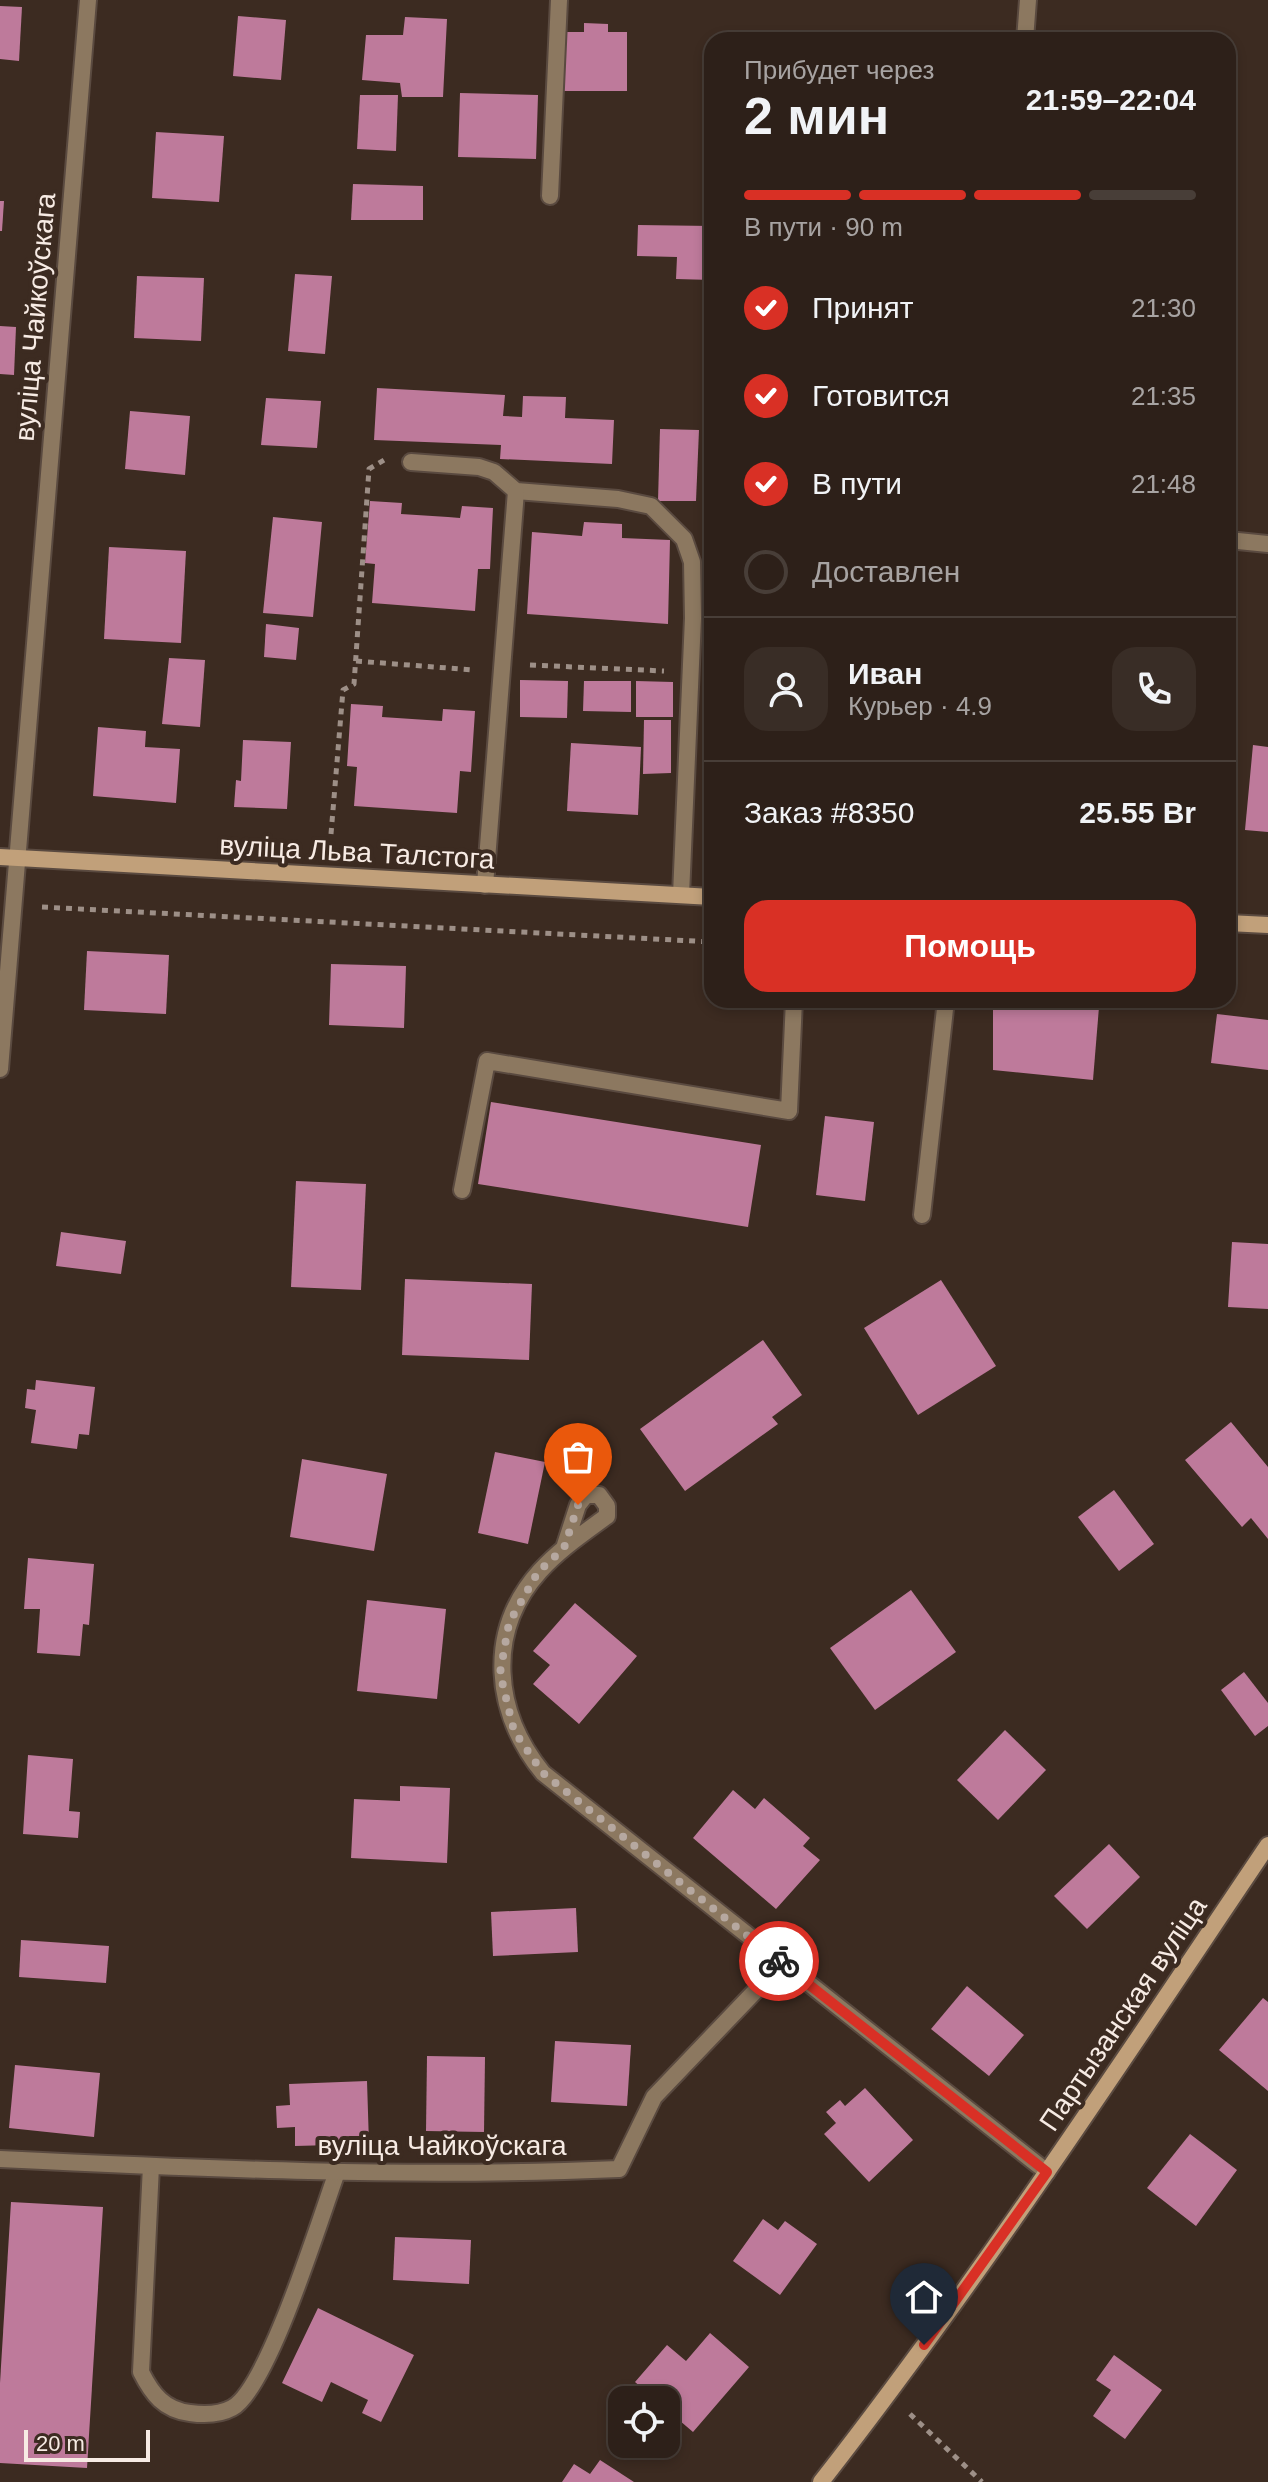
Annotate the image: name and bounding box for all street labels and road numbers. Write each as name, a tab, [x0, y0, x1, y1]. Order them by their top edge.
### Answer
street label: вуліца Чайкоўскага	[9, 191, 61, 442]
street label: вуліца Льва Талстога	[219, 829, 496, 875]
street label: Партызанская вуліца	[1033, 1891, 1213, 2137]
street label: вуліца Чайкоўскага	[317, 2130, 567, 2161]

